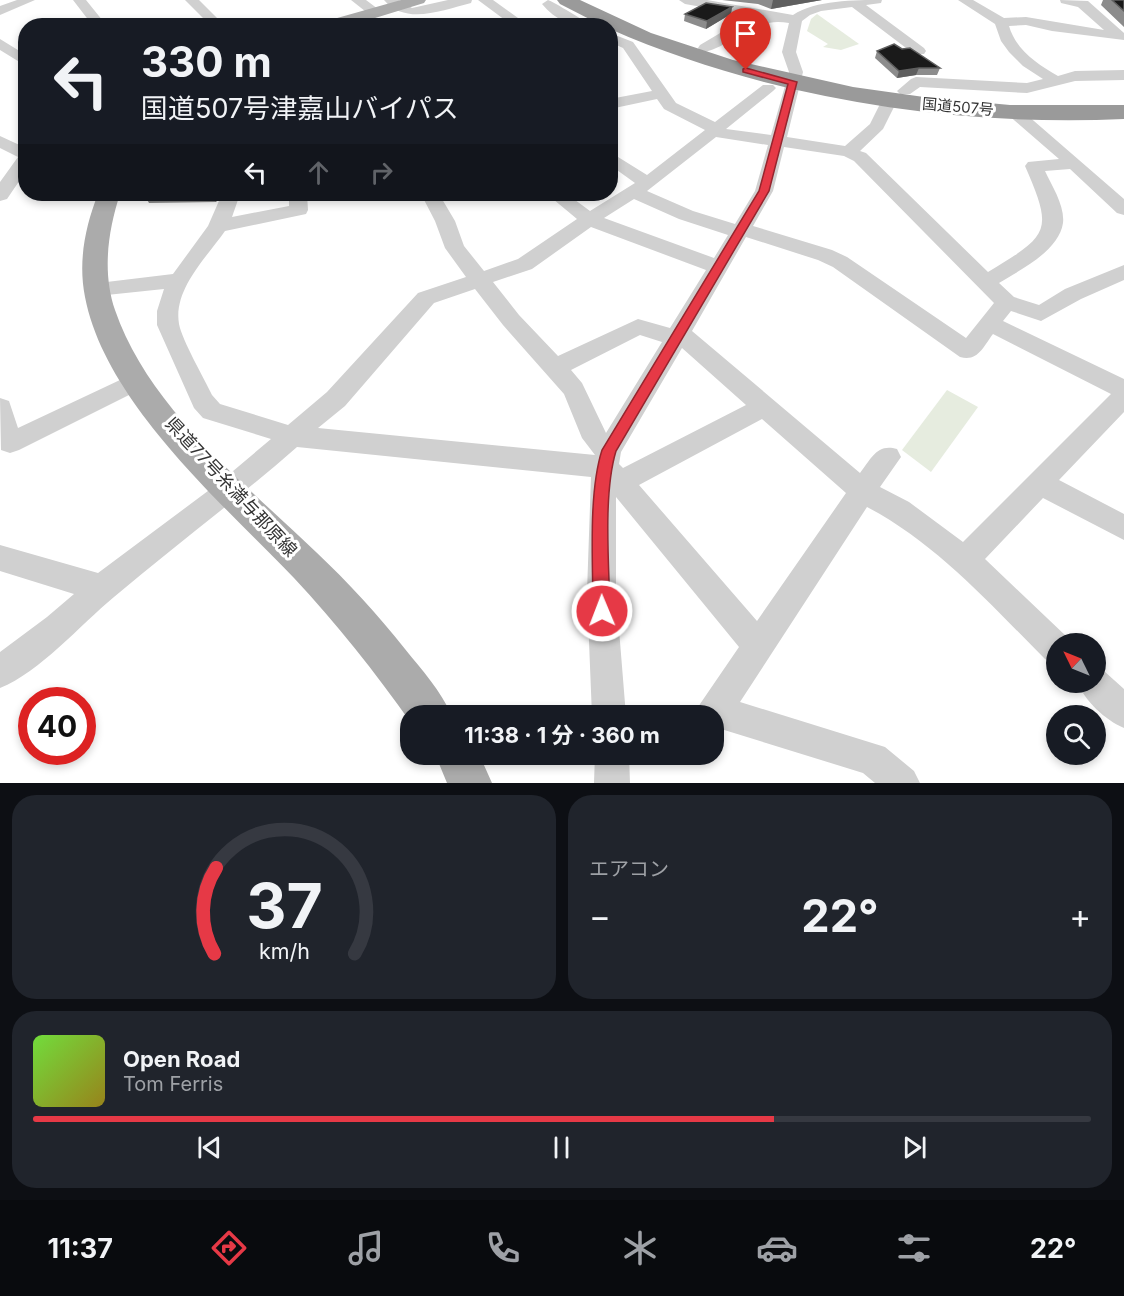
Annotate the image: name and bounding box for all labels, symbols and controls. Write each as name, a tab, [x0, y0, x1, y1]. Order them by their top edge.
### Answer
pin	[720, 8, 771, 70]
icon: arrive	[729, 17, 762, 50]
text: 330 m	[141, 36, 272, 87]
icon: left	[42, 42, 120, 120]
text: 国道507号津嘉山バイパス	[141, 92, 459, 125]
street label: 国道507号	[921, 94, 995, 119]
icon: left	[239, 156, 272, 189]
icon: ahead	[302, 156, 335, 189]
icon: right	[365, 156, 398, 189]
street label: 県道77号糸満与那原線	[161, 413, 301, 561]
position arrow	[570, 579, 634, 643]
north arrow	[1046, 633, 1106, 693]
map controls	[1046, 633, 1106, 765]
speed limit sign: 40	[18, 687, 96, 765]
button: search	[1046, 705, 1106, 765]
text: 11:38 · 1 分 · 360 m	[464, 722, 660, 748]
text: エアコン	[589, 857, 669, 881]
text: 37	[246, 868, 322, 943]
text: 22°	[801, 888, 879, 943]
text: −	[589, 896, 611, 936]
text: +	[1069, 896, 1091, 936]
text: km/h	[259, 938, 309, 964]
text: Open Road	[123, 1046, 240, 1072]
text: Tom Ferris	[123, 1072, 223, 1096]
icon: previous	[193, 1131, 226, 1164]
icon: pause	[545, 1131, 578, 1164]
icon: next	[898, 1131, 931, 1164]
icon: directions	[208, 1227, 250, 1269]
icon: music	[345, 1227, 387, 1269]
icon: phone	[482, 1227, 524, 1269]
icon: climate	[619, 1227, 661, 1269]
icon: car	[756, 1227, 798, 1269]
icon: filters	[893, 1227, 935, 1269]
text: 11:37	[48, 1232, 113, 1265]
text: 22°	[1030, 1232, 1076, 1265]

